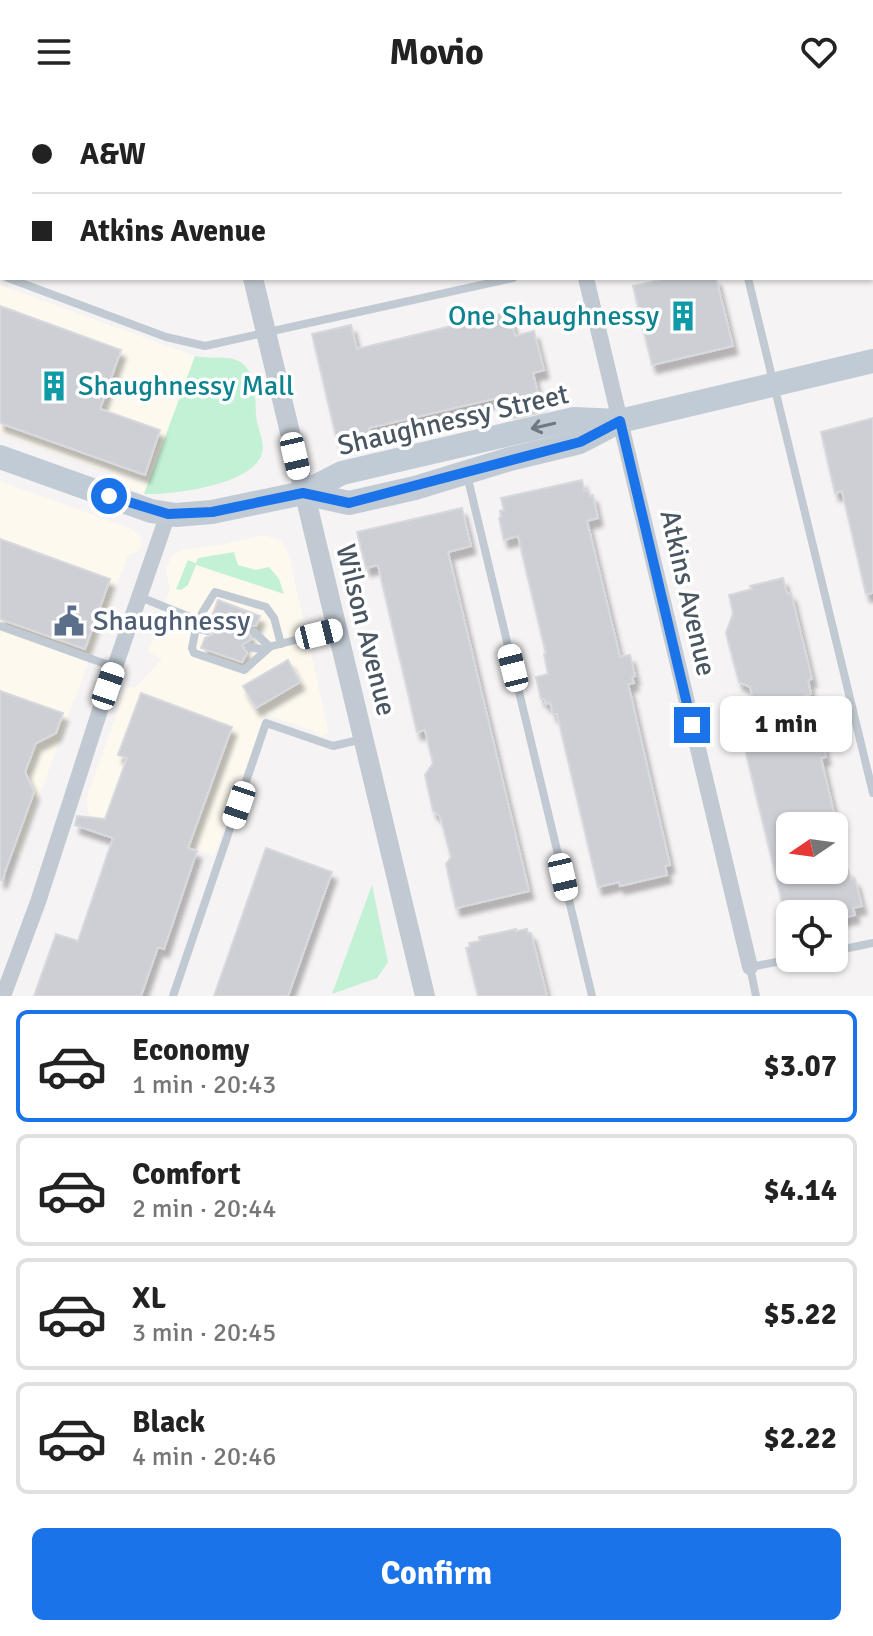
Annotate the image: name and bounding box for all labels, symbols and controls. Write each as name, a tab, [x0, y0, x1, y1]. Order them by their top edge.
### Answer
icon: menu	[32, 30, 76, 74]
text: Movio	[389, 30, 484, 75]
icon: heart	[797, 30, 841, 74]
text: A&W	[80, 136, 146, 173]
text: Atkins Avenue	[80, 213, 266, 250]
place label: One Shaughnessy	[448, 299, 659, 333]
building icon: One Shaughnessy	[666, 299, 700, 333]
building icon: Shaughnessy Mall	[37, 369, 71, 403]
place label: Shaughnessy Mall	[78, 369, 294, 403]
street label: Shaughnessy Street	[334, 377, 572, 463]
one-way arrow	[530, 419, 556, 434]
car	[278, 430, 312, 482]
route start	[91, 478, 127, 514]
street label: Atkins Avenue	[652, 507, 724, 679]
street label: Wilson Avenue	[328, 541, 404, 719]
public building icon: Shaughnessy	[52, 604, 86, 638]
place label: Shaughnessy	[93, 604, 250, 638]
car	[293, 617, 345, 651]
car	[496, 642, 530, 694]
car	[89, 659, 127, 713]
callout: 1 min	[720, 697, 852, 753]
route end	[674, 707, 710, 743]
text: 1 min	[755, 708, 817, 740]
car	[220, 778, 258, 832]
north arrow	[776, 812, 848, 884]
map controls	[776, 812, 848, 972]
car	[546, 851, 580, 903]
button: locate	[776, 900, 848, 972]
icon: car	[36, 1030, 108, 1102]
text: Economy	[132, 1032, 249, 1069]
text: $3.07	[764, 1048, 837, 1085]
text: 1 min · 20:43	[132, 1069, 276, 1101]
icon: car	[36, 1154, 108, 1226]
text: Comfort	[132, 1156, 241, 1193]
text: $4.14	[764, 1172, 837, 1209]
text: 2 min · 20:44	[132, 1193, 276, 1225]
icon: car	[36, 1278, 108, 1350]
text: XL	[132, 1280, 166, 1317]
text: $5.22	[764, 1296, 837, 1333]
text: 3 min · 20:45	[132, 1317, 276, 1349]
icon: car	[36, 1402, 108, 1474]
text: Black	[132, 1404, 205, 1441]
text: $2.22	[764, 1420, 837, 1457]
text: 4 min · 20:46	[132, 1441, 276, 1473]
button: Confirm	[32, 1528, 841, 1620]

